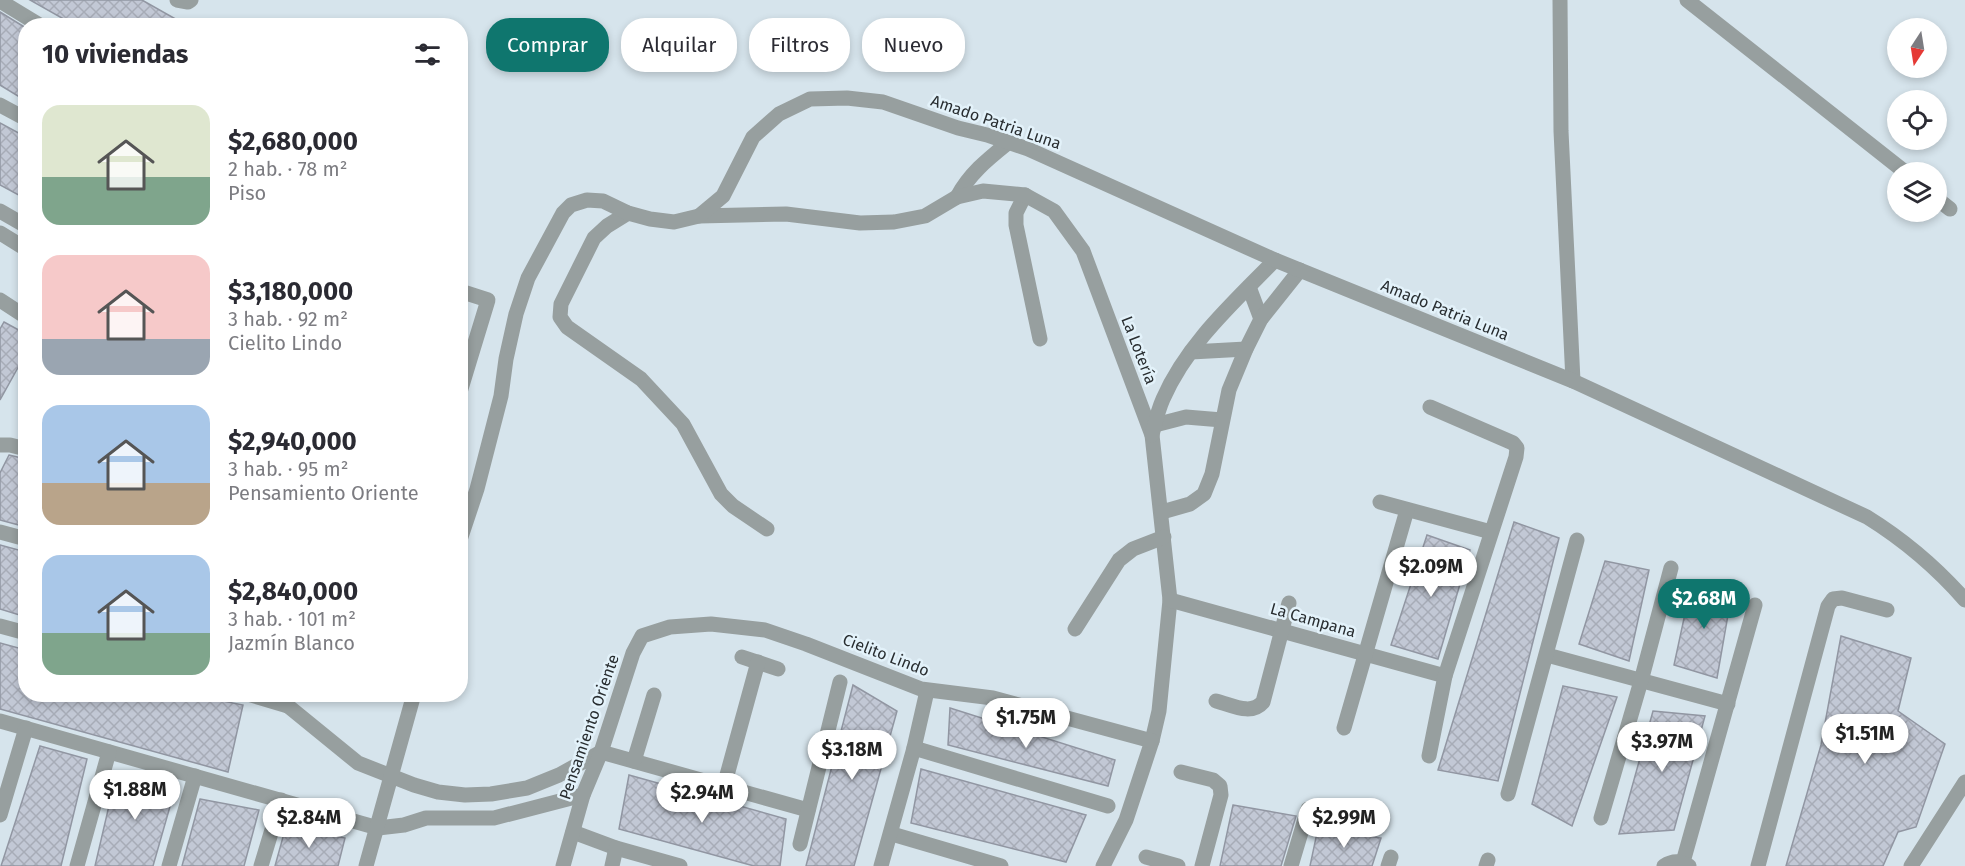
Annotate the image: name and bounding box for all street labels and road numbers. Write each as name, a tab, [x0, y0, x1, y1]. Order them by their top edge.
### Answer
street label: Amado Patria Luna	[928, 91, 1064, 153]
street label: Amado Patria Luna	[1378, 276, 1512, 344]
street label: La Lotería	[1117, 313, 1161, 387]
street label: La Campana	[1268, 599, 1358, 641]
street label: Cielito Lindo	[840, 630, 932, 680]
street label: Pensamiento Oriente	[555, 652, 623, 802]

